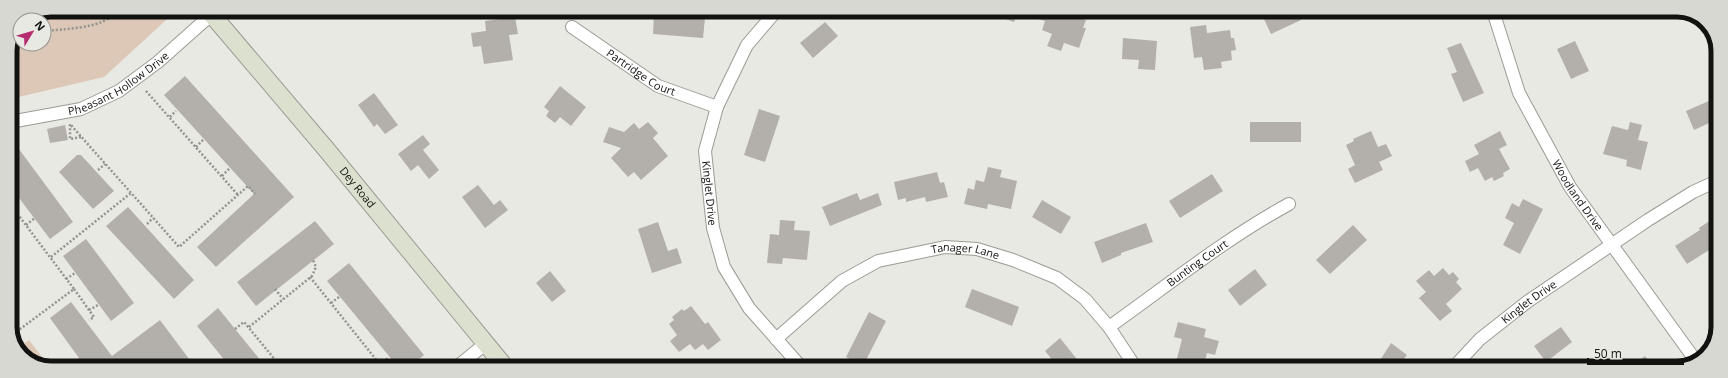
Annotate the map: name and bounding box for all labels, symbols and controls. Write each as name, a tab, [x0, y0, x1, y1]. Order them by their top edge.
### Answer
north arrow	[12, 12, 52, 52]
text: N	[32, 17, 49, 34]
street label: Partridge Court	[604, 45, 678, 99]
street label: Pheasant Hollow Drive	[67, 48, 172, 118]
street label: Woodland Drive	[1549, 157, 1607, 233]
street label: Kinglet Drive	[699, 160, 721, 226]
street label: Dey Road	[337, 163, 379, 211]
street label: Bunting Court	[1163, 236, 1231, 290]
street label: Tanager Lane	[929, 239, 1001, 262]
street label: Kinglet Drive	[1498, 276, 1559, 327]
scale bar	[1588, 340, 1683, 366]
text: 50 m	[1594, 345, 1622, 362]

